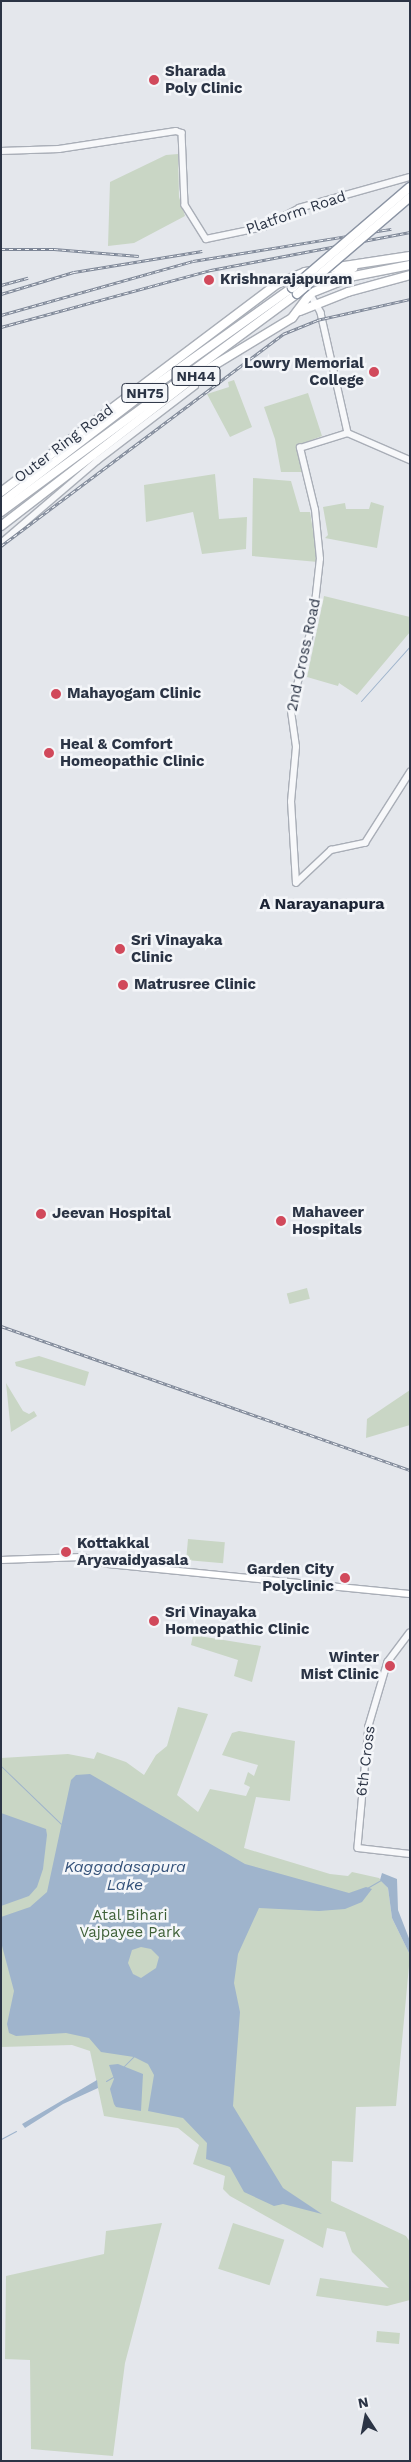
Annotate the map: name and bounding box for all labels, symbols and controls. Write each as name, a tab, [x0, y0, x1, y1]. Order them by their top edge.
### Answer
place label: Sharada Poly Clinic	[165, 62, 243, 97]
marker: Sharada Poly Clinic	[147, 73, 161, 87]
street label: Platform Road	[244, 187, 348, 239]
place label: Krishnarajapuram	[220, 271, 352, 289]
marker: Krishnarajapuram	[202, 273, 216, 287]
place label: Lowry Memorial College	[244, 354, 364, 389]
road number: NH44	[171, 364, 221, 388]
marker: Lowry Memorial College	[368, 366, 380, 378]
road number: NH75	[121, 382, 169, 404]
street label: Outer Ring Road	[11, 401, 117, 487]
street label: 2nd Cross Road	[283, 597, 325, 713]
place label: Mahayogam Clinic	[67, 685, 201, 703]
marker: Mahayogam Clinic	[49, 687, 63, 701]
place label: Heal & Comfort Homeopathic Clinic	[60, 735, 204, 770]
marker: Heal & Comfort Homeopathic Clinic	[42, 746, 56, 760]
district label: A Narayanapura	[259, 894, 385, 914]
place label: Sri Vinayaka Clinic	[131, 931, 223, 966]
marker: Sri Vinayaka Clinic	[113, 942, 127, 956]
place label: Matrusree Clinic	[134, 976, 256, 994]
marker: Matrusree Clinic	[116, 978, 130, 992]
place label: Mahaveer Hospitals	[292, 1203, 364, 1238]
place label: Jeevan Hospital	[52, 1205, 171, 1223]
marker: Jeevan Hospital	[34, 1207, 48, 1221]
marker: Mahaveer Hospitals	[274, 1214, 288, 1228]
place label: Kottakkal Aryavaidyasala	[77, 1534, 188, 1569]
marker: Kottakkal Aryavaidyasala	[59, 1545, 73, 1559]
place label: Garden City Polyclinic	[247, 1560, 334, 1595]
marker: Garden City Polyclinic	[338, 1571, 352, 1585]
place label: Sri Vinayaka Homeopathic Clinic	[165, 1603, 309, 1638]
marker: Sri Vinayaka Homeopathic Clinic	[147, 1614, 161, 1628]
place label: Winter Mist Clinic	[300, 1648, 379, 1683]
marker: Winter Mist Clinic	[383, 1659, 397, 1673]
street label: 6th Cross	[353, 1725, 379, 1797]
water label: Kaggadasapura Lake	[64, 1857, 186, 1895]
park label: Atal Bihari Vajpayee Park	[79, 1906, 181, 1941]
north arrow	[341, 2392, 391, 2442]
text: N	[357, 2393, 370, 2411]

